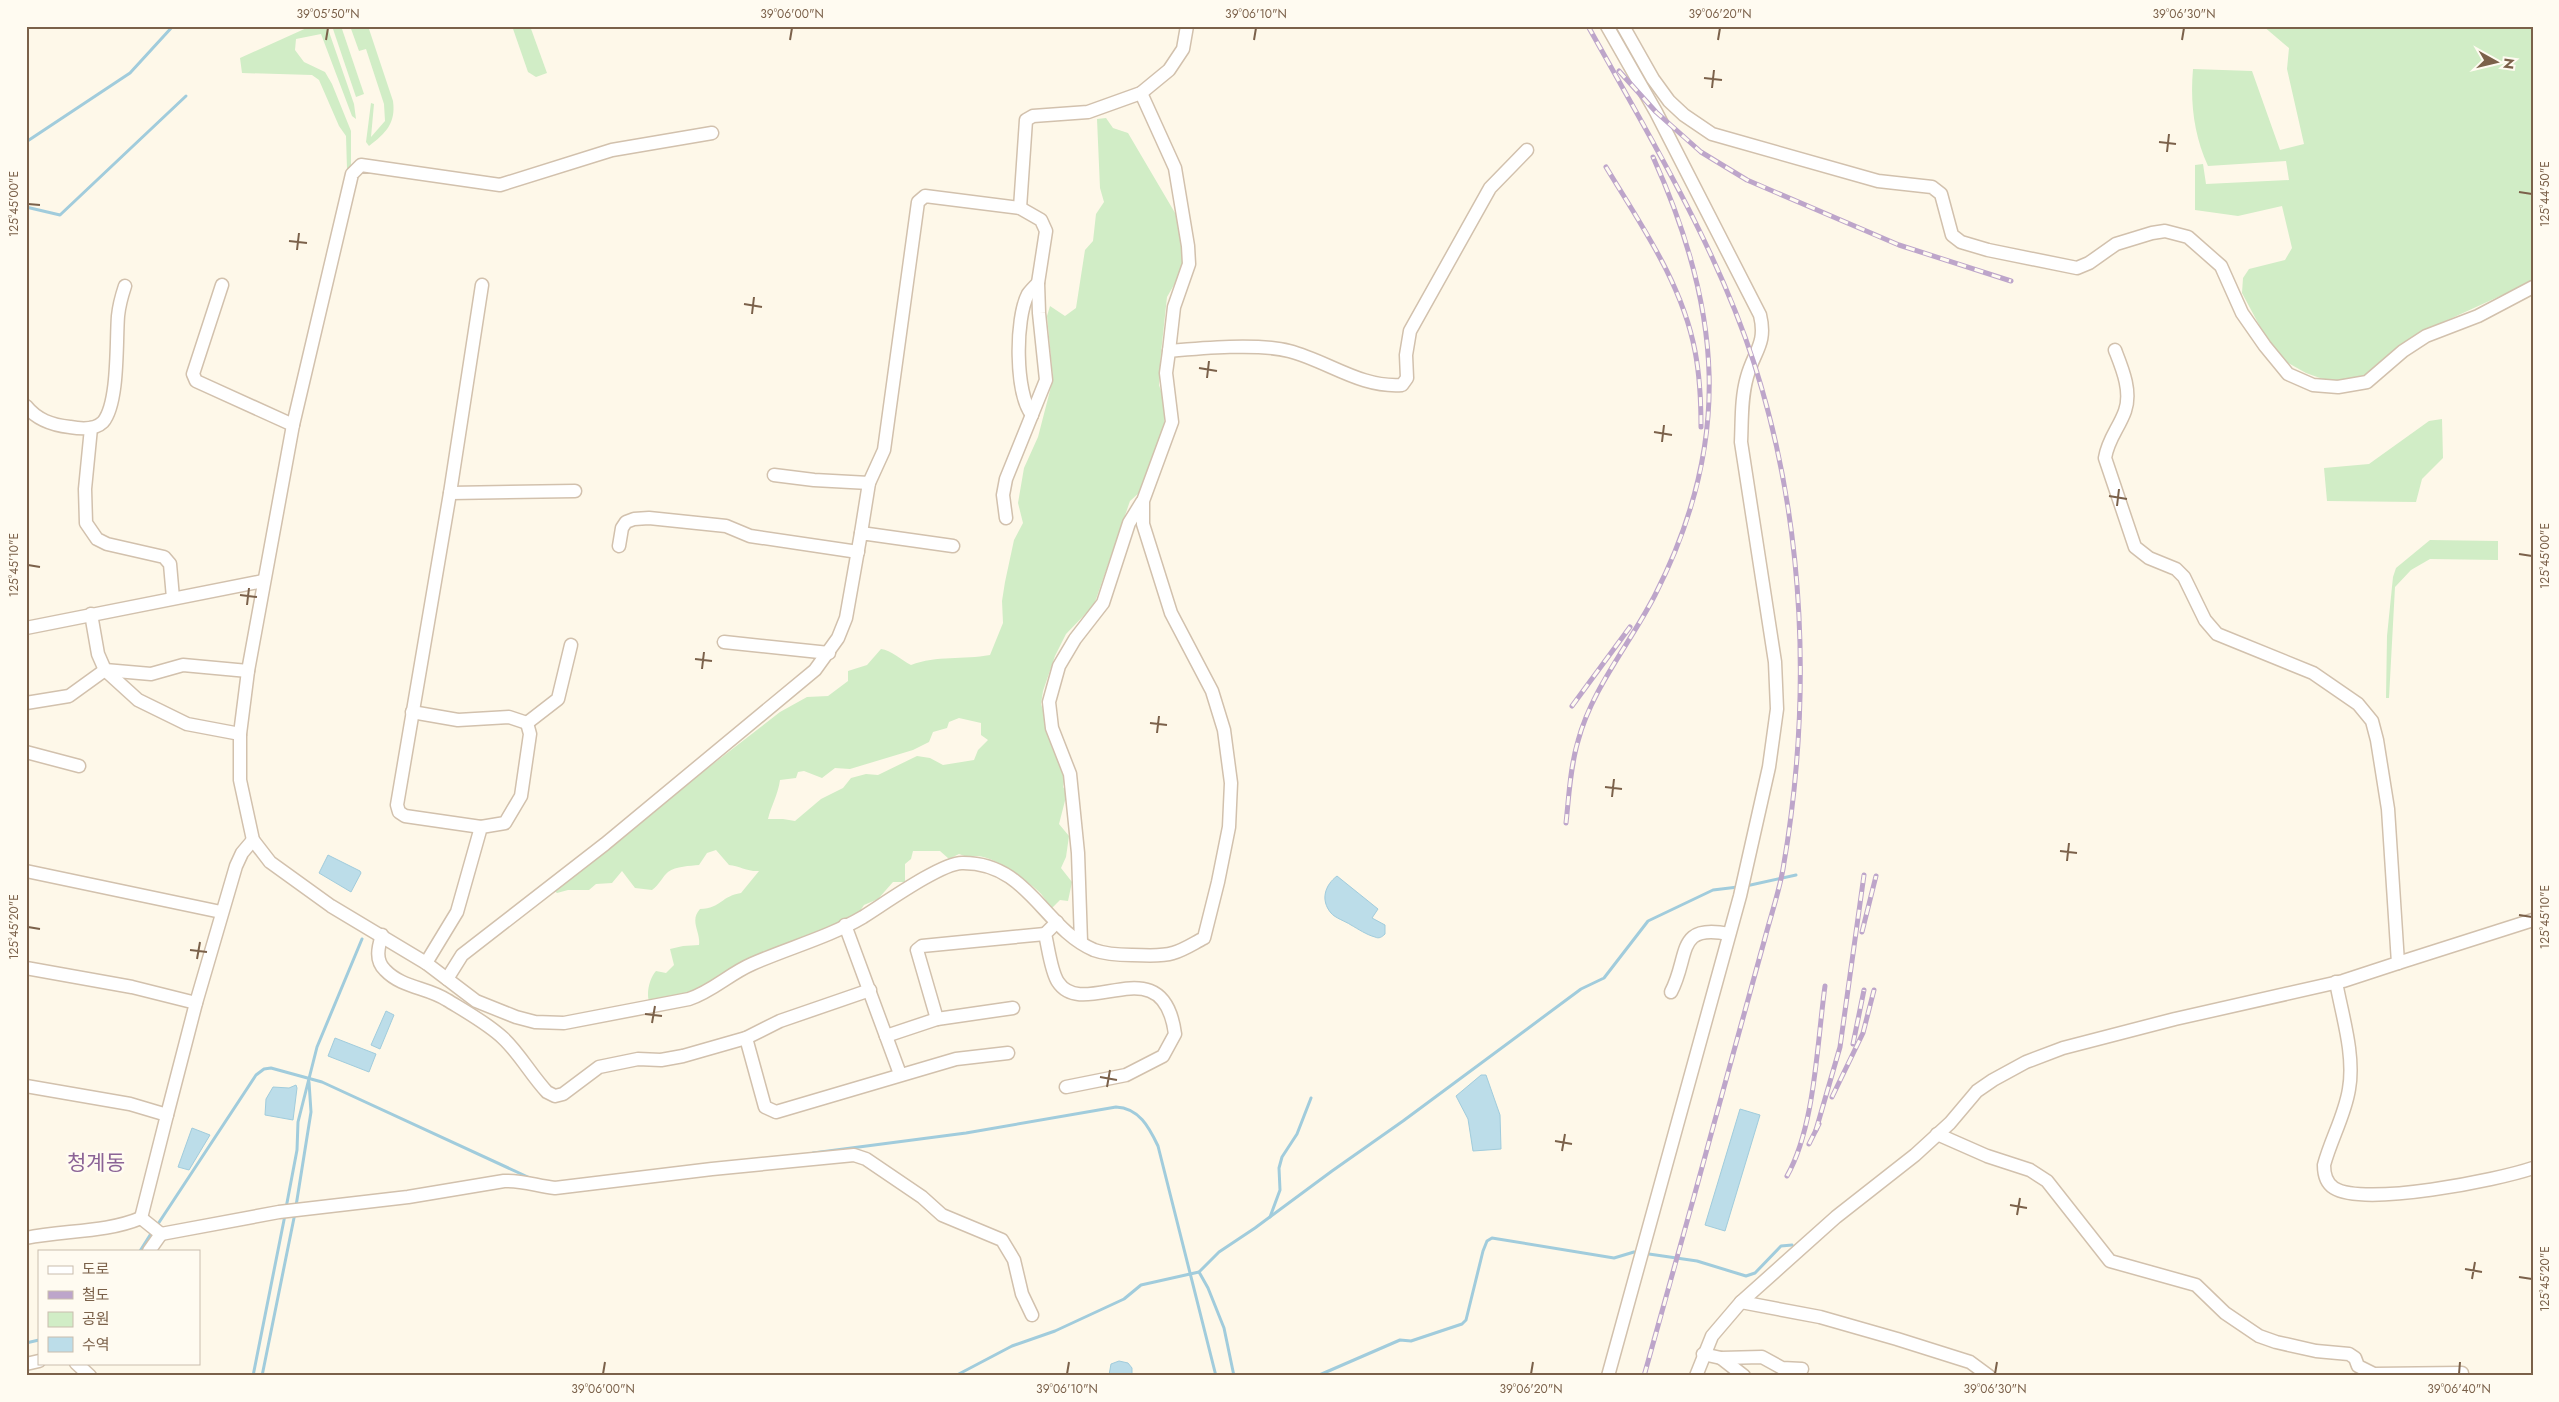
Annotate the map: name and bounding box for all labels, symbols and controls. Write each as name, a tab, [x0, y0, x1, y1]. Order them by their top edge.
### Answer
text: 39°05'50"N	[296, 5, 360, 23]
text: 39°06'00"N	[760, 5, 824, 23]
text: 39°06'10"N	[1225, 5, 1287, 23]
text: 39°06'20"N	[1688, 5, 1752, 23]
text: 39°06'30"N	[2153, 5, 2215, 23]
north arrow	[2472, 38, 2522, 88]
text: N	[2498, 57, 2520, 71]
text: 125°44'50"E	[2536, 161, 2554, 227]
text: 125°45'00"E	[5, 171, 23, 237]
text: 125°45'00"E	[2536, 523, 2554, 589]
text: 125°45'10"E	[5, 533, 23, 597]
text: 125°45'10"E	[2536, 885, 2554, 949]
text: 125°45'20"E	[5, 894, 23, 960]
district label: 청계동	[67, 1148, 125, 1178]
text: 125°45'20"E	[2536, 1246, 2554, 1312]
legend	[38, 1250, 200, 1364]
text: 도로	[82, 1258, 110, 1280]
text: 철도	[82, 1284, 110, 1306]
text: 공원	[82, 1308, 110, 1330]
text: 수역	[82, 1334, 110, 1356]
text: 39°06'00"N	[571, 1380, 635, 1398]
text: 39°06'10"N	[1036, 1380, 1098, 1398]
text: 39°06'20"N	[1499, 1380, 1563, 1398]
text: 39°06'30"N	[1964, 1380, 2026, 1398]
text: 39°06'40"N	[2427, 1380, 2491, 1398]

